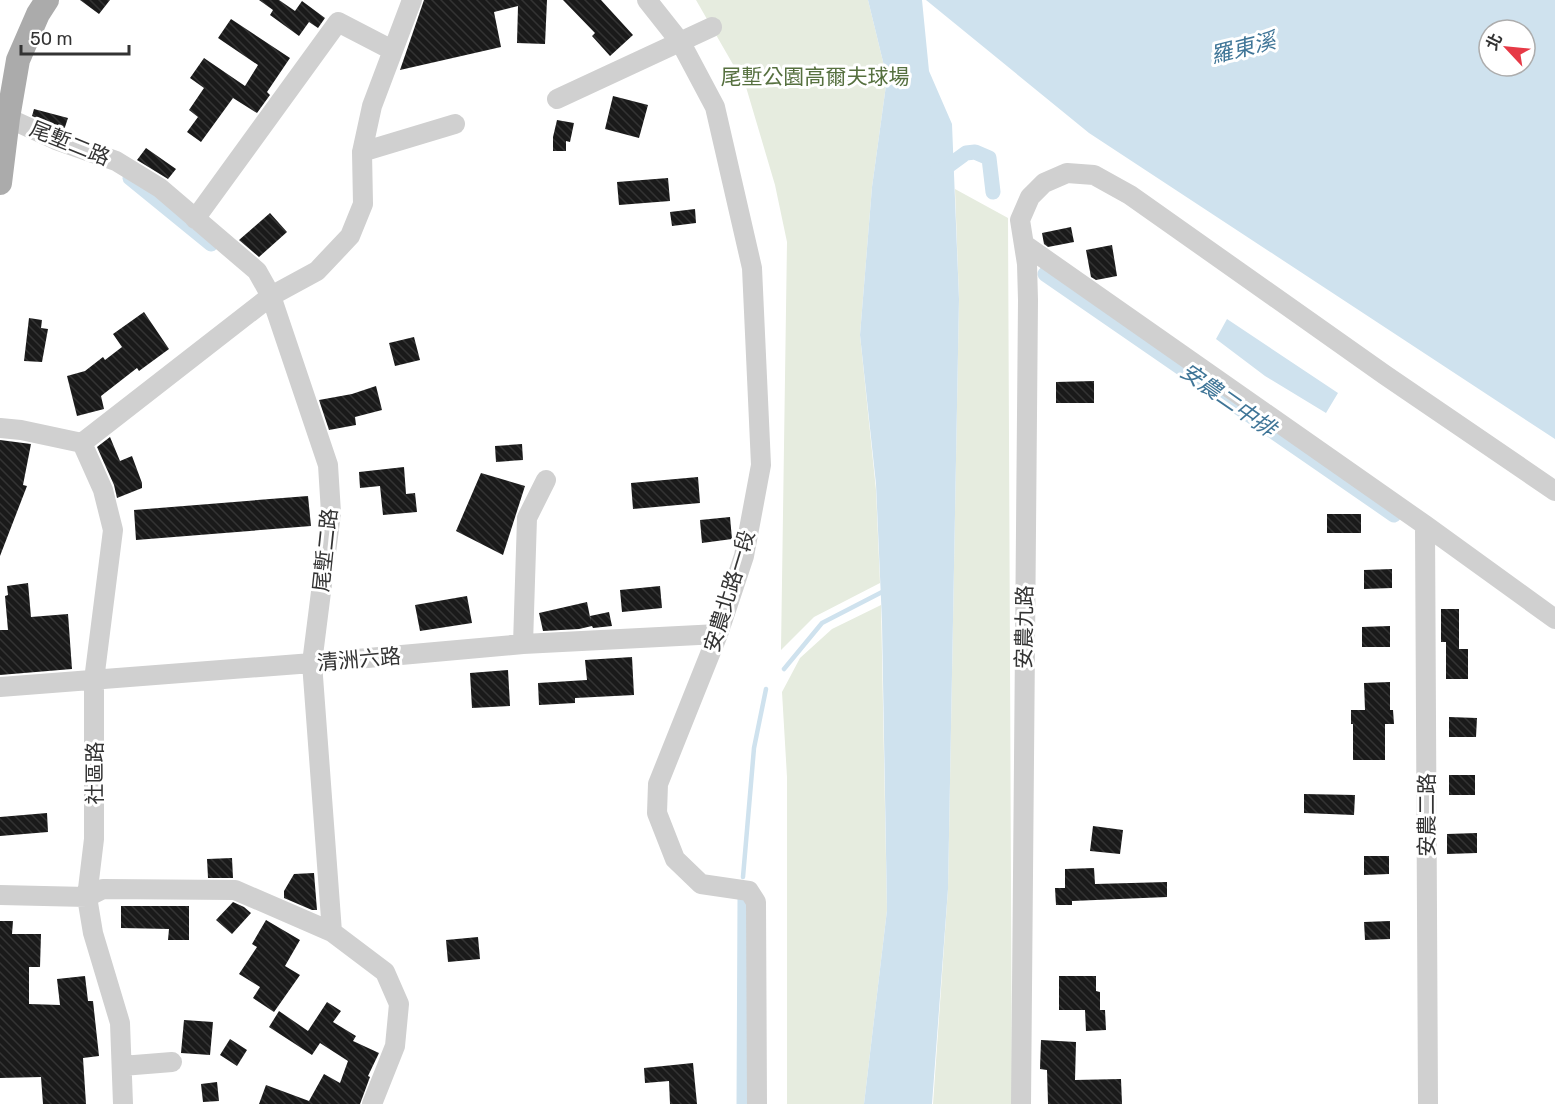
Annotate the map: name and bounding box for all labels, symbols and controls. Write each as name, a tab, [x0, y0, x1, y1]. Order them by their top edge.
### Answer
scale bar	[21, 18, 129, 56]
north arrow	[1477, 18, 1537, 78]
water label: 羅東溪	[1208, 26, 1281, 69]
text: 50 m	[30, 28, 73, 50]
text: 北	[1482, 30, 1506, 53]
park label: 尾塹公園高爾夫球場	[721, 64, 910, 89]
street label: 尾塹二路	[26, 116, 114, 170]
water label: 安農二中排	[1175, 357, 1283, 444]
street label: 尾塹二路	[308, 507, 342, 593]
street label: 安農北路一段	[699, 527, 759, 655]
street label: 安農九路	[1011, 585, 1037, 669]
street label: 清洲六路	[316, 643, 402, 675]
street label: 社區路	[82, 742, 107, 805]
street label: 安農二路	[1414, 773, 1439, 857]

